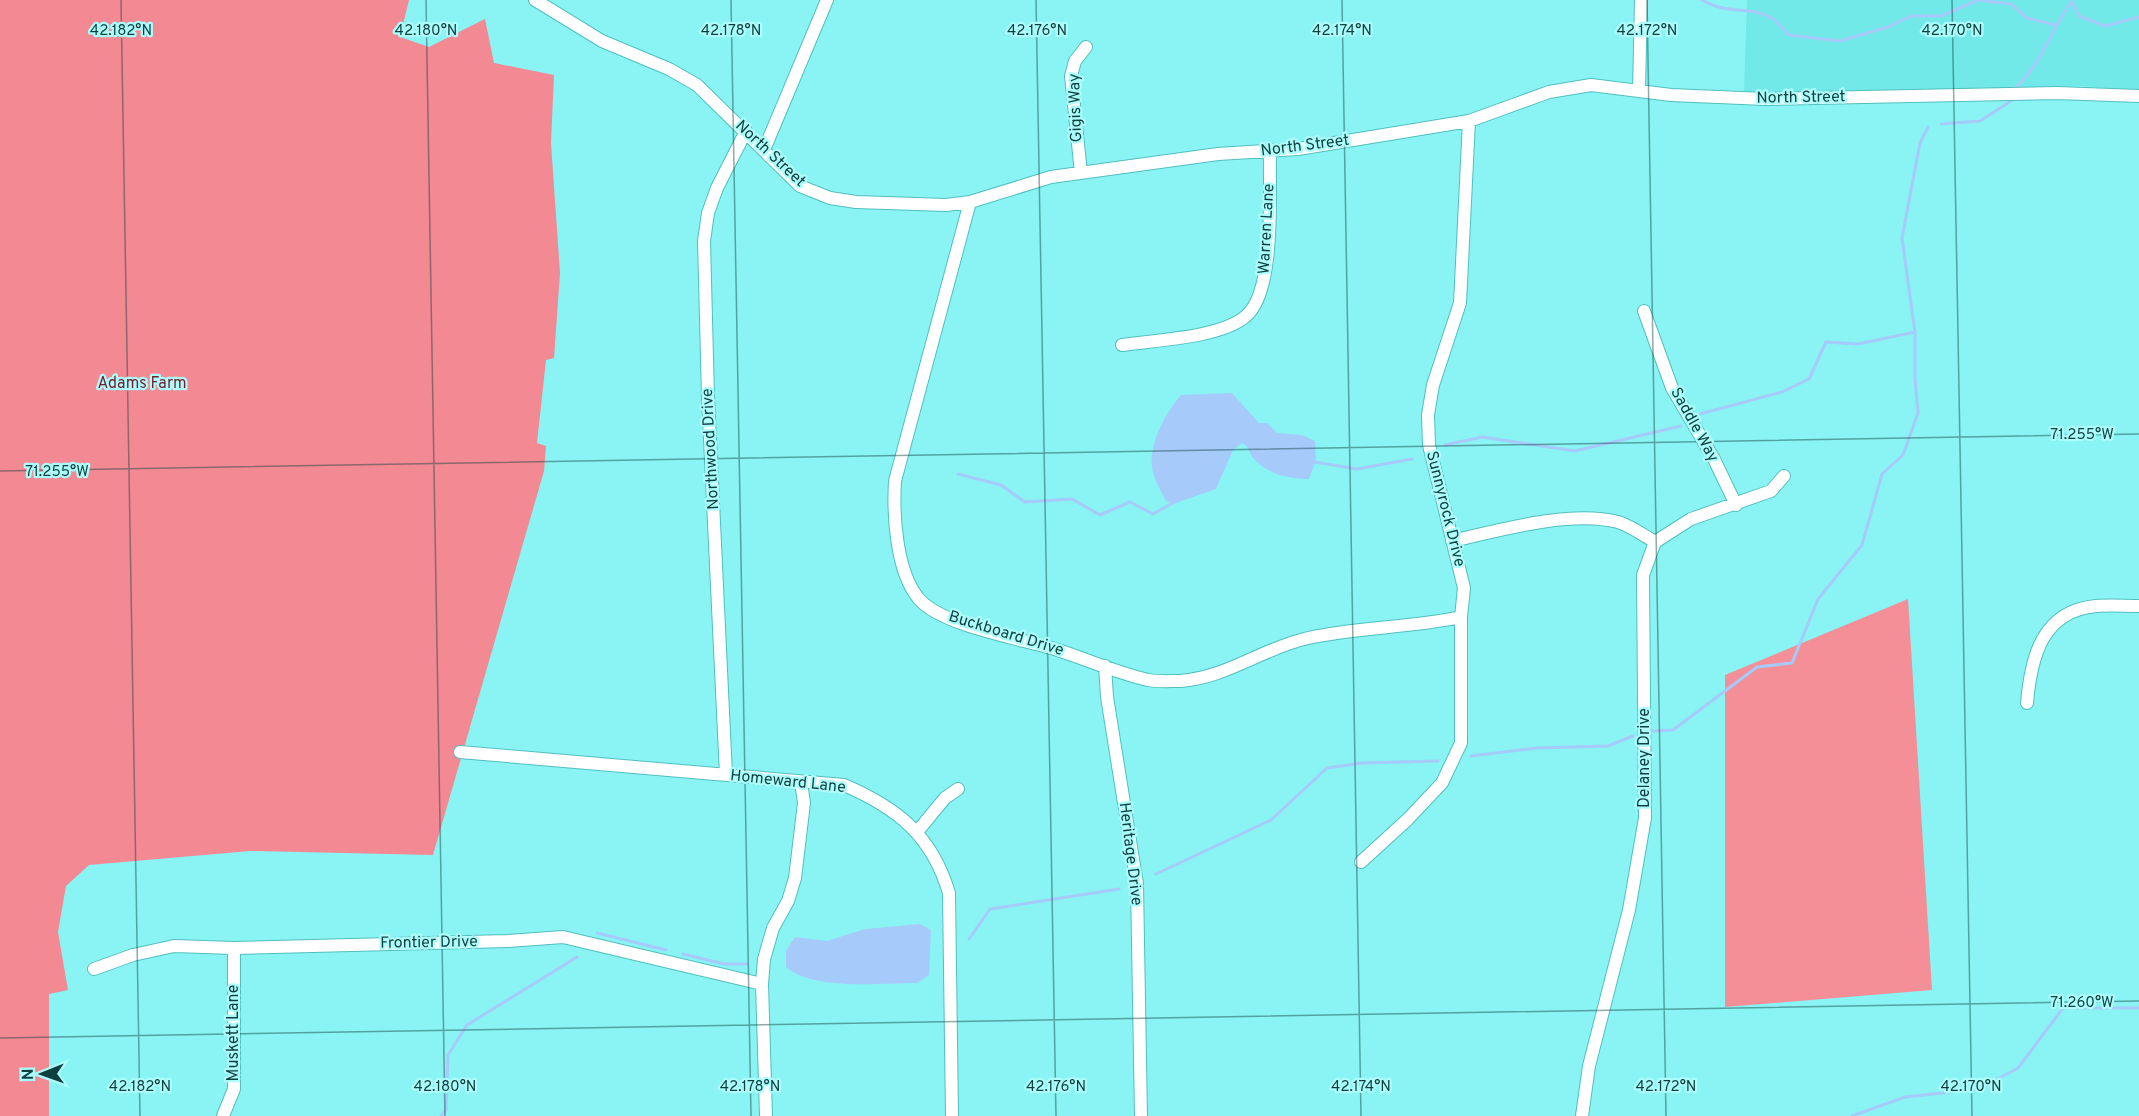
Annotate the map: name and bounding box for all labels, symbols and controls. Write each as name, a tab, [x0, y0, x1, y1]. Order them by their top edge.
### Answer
text: 42.182°N	[90, 22, 152, 41]
text: 42.180°N	[395, 22, 457, 41]
text: 42.178°N	[701, 22, 761, 41]
text: 42.176°N	[1007, 22, 1067, 41]
text: 42.174°N	[1312, 22, 1372, 41]
text: 42.172°N	[1617, 22, 1677, 41]
text: 42.170°N	[1921, 22, 1983, 41]
street label: Gigis Way	[1065, 73, 1087, 143]
street label: North Street	[1756, 87, 1846, 109]
street label: North Street	[731, 116, 809, 192]
street label: North Street	[1260, 131, 1350, 161]
street label: Warren Lane	[1255, 183, 1279, 275]
park label: Adams Farm	[97, 374, 187, 394]
street label: Saddle Way	[1665, 384, 1723, 466]
street label: Northwood Drive	[698, 388, 724, 510]
text: 71.255°W	[2050, 426, 2114, 445]
street label: Sunnyrock Drive	[1421, 449, 1469, 569]
text: 71.255°W	[25, 463, 89, 482]
street label: Buckboard Drive	[946, 607, 1066, 661]
street label: Delaney Drive	[1635, 708, 1655, 808]
street label: Homeward Lane	[729, 766, 847, 798]
street label: Heritage Drive	[1114, 801, 1146, 907]
street label: Frontier Drive	[380, 932, 478, 954]
street label: Muskett Lane	[224, 985, 244, 1081]
text: 71.260°W	[2050, 994, 2114, 1013]
north arrow	[12, 1044, 72, 1104]
text: N	[19, 1068, 39, 1080]
text: 42.182°N	[109, 1078, 171, 1097]
text: 42.180°N	[414, 1078, 476, 1097]
text: 42.178°N	[720, 1078, 780, 1097]
text: 42.176°N	[1026, 1078, 1086, 1097]
text: 42.174°N	[1331, 1078, 1391, 1097]
text: 42.172°N	[1636, 1078, 1696, 1097]
text: 42.170°N	[1940, 1078, 2002, 1097]

